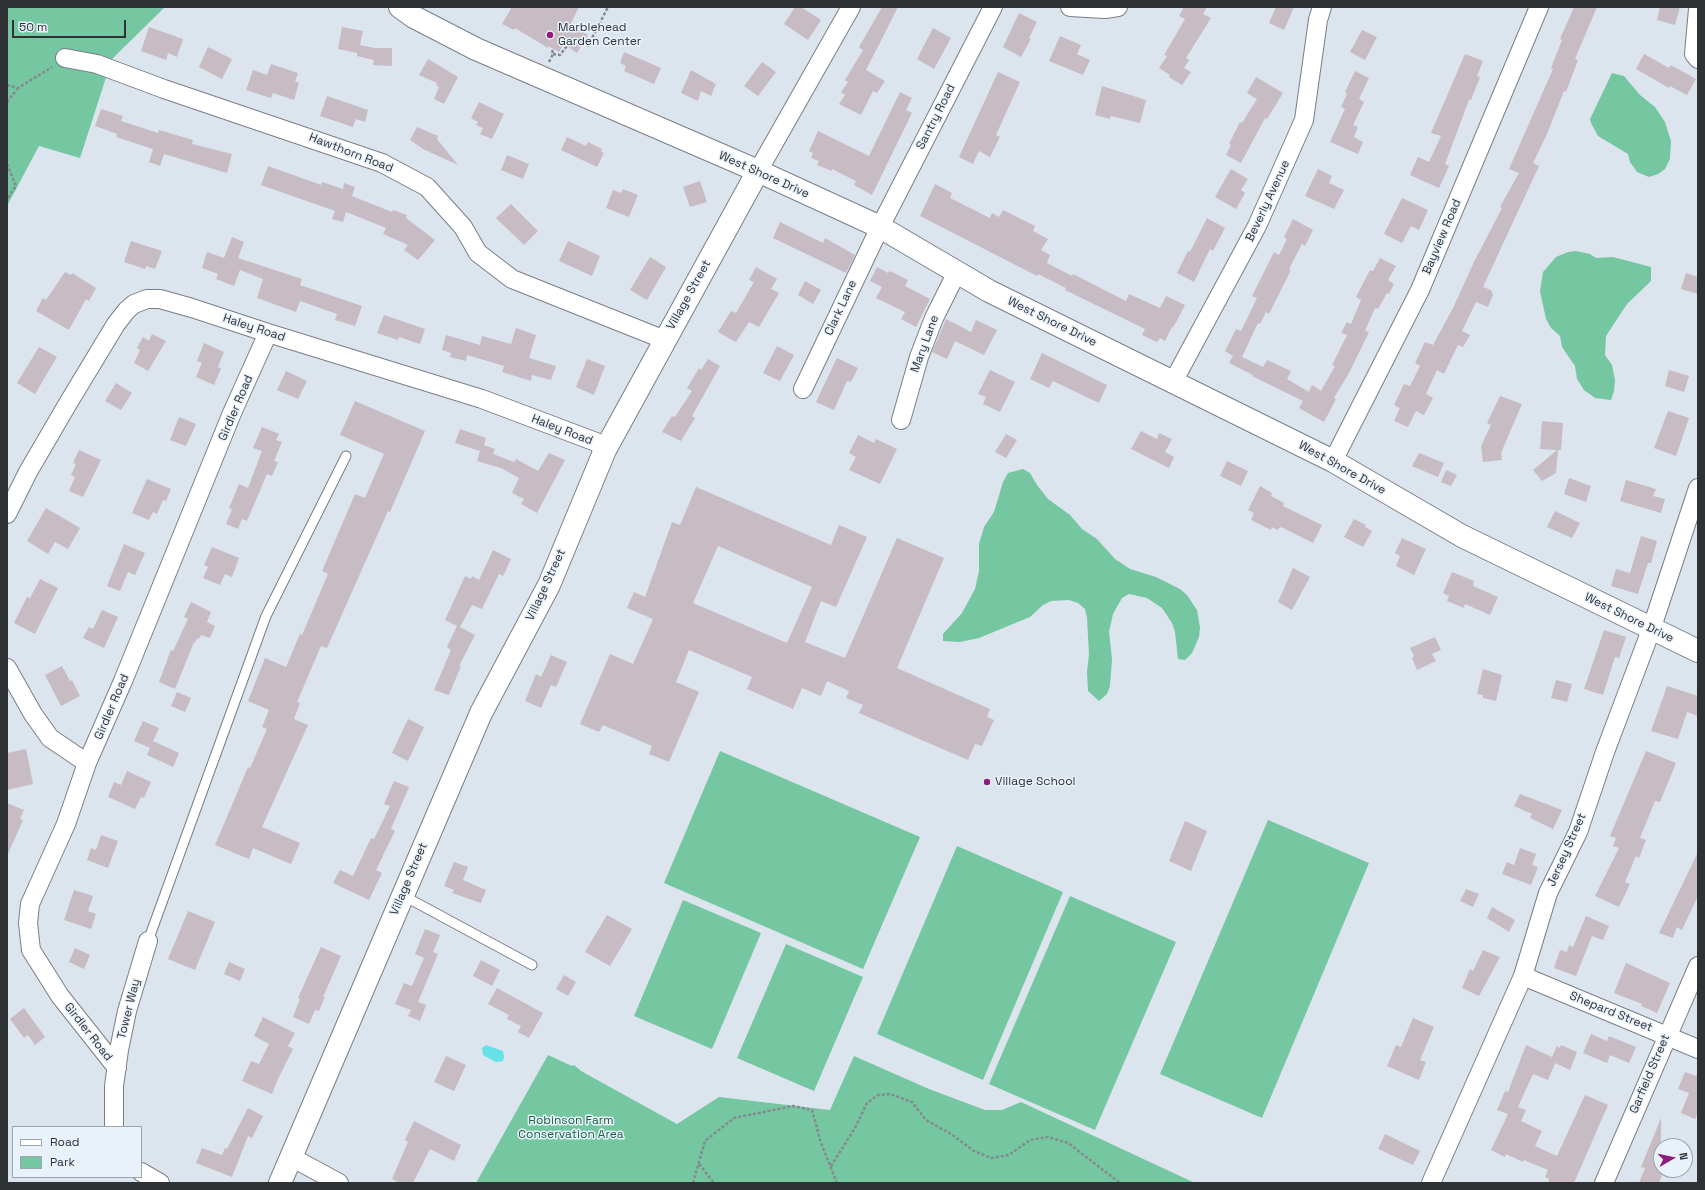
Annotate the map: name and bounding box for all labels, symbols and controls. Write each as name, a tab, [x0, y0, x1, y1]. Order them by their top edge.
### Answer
scale bar	[14, 12, 128, 38]
text: 50 m	[19, 19, 47, 35]
place label: Marblehead Garden Center	[558, 21, 641, 49]
marker: Marblehead Garden Center	[545, 30, 555, 40]
street label: Santry Road	[913, 82, 959, 152]
street label: Hawthorn Road	[307, 130, 395, 176]
street label: West Shore Drive	[716, 149, 812, 201]
street label: Beverly Avenue	[1243, 158, 1293, 244]
street label: Bayview Road	[1420, 197, 1464, 277]
street label: Village Street	[664, 258, 714, 332]
street label: Clark Lane	[822, 278, 860, 338]
street label: West Shore Drive	[1005, 294, 1099, 350]
street label: Haley Road	[221, 311, 287, 345]
street label: Mary Lane	[908, 313, 942, 375]
street label: Girdler Road	[216, 373, 256, 443]
street label: Haley Road	[529, 412, 595, 448]
street label: West Shore Drive	[1296, 438, 1388, 498]
street label: Village Street	[523, 547, 569, 623]
street label: West Shore Drive	[1582, 590, 1676, 646]
street label: Girdler Road	[92, 672, 132, 742]
place label: Village School	[995, 775, 1076, 789]
marker: Village School	[982, 777, 992, 787]
street label: Jersey Street	[1544, 811, 1590, 889]
street label: Village Street	[387, 840, 431, 918]
street label: Tower Way	[115, 977, 143, 1041]
street label: Shepard Street	[1567, 989, 1655, 1035]
street label: Girdler Road	[61, 1000, 115, 1064]
street label: Garfield Street	[1627, 1032, 1673, 1116]
park label: Robinson Farm Conservation Area	[518, 1114, 624, 1142]
legend	[12, 1126, 142, 1178]
text: Road	[50, 1134, 79, 1150]
north arrow	[1653, 1138, 1693, 1178]
text: N	[1676, 1152, 1691, 1161]
text: Park	[50, 1154, 75, 1170]

